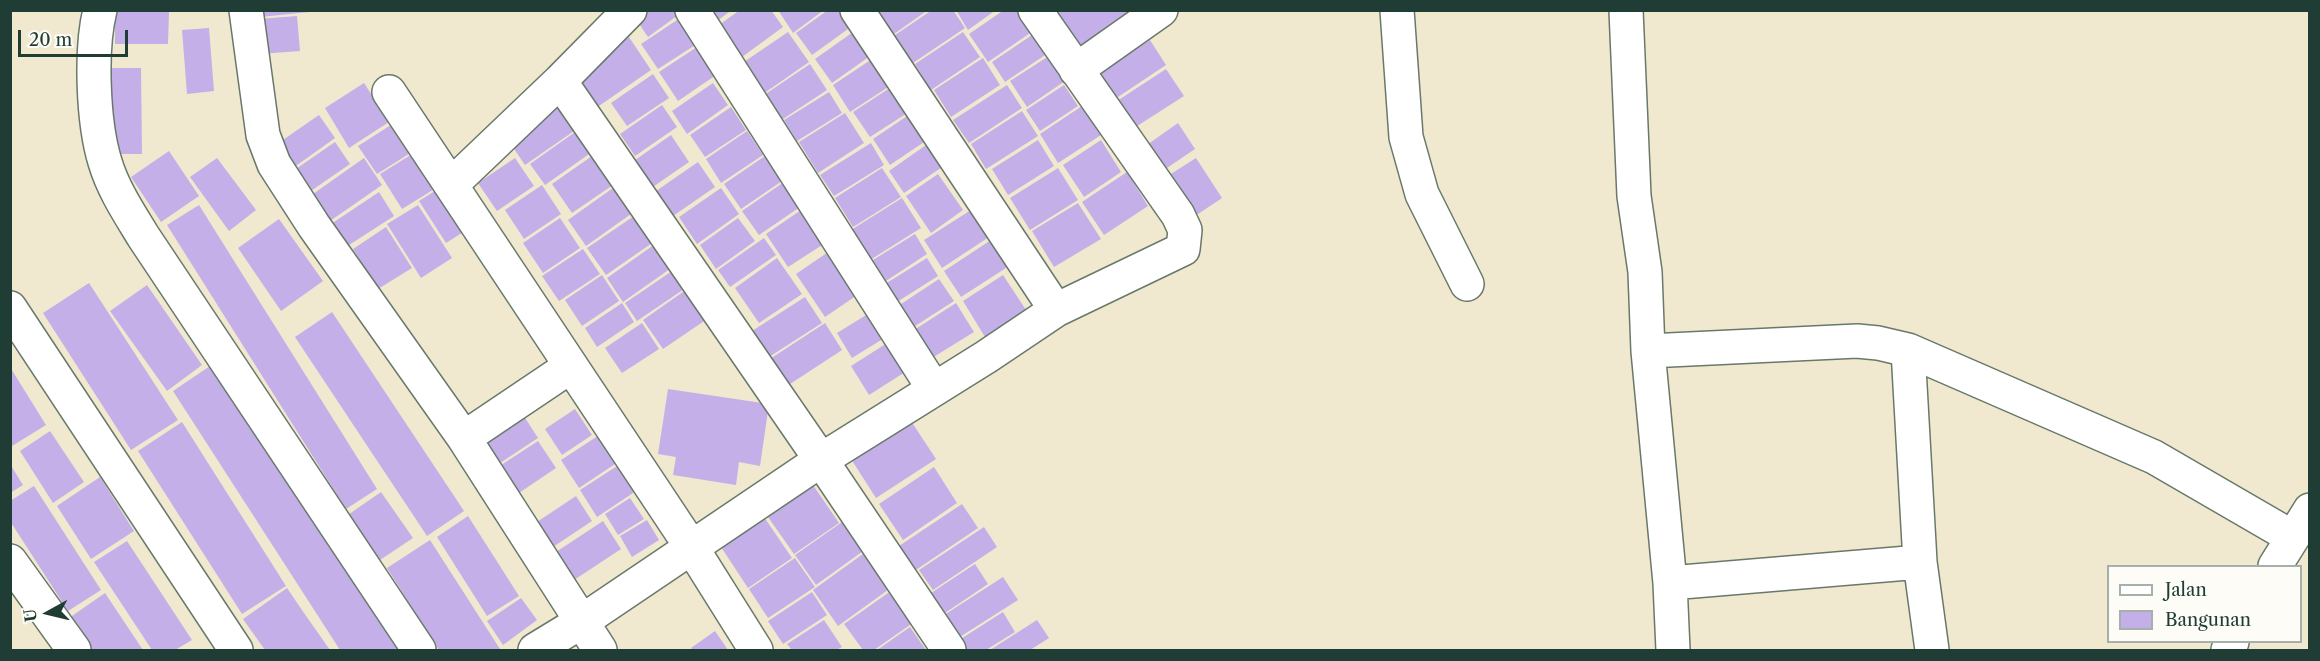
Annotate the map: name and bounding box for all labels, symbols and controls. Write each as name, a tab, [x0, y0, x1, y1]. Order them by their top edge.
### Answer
scale bar	[21, 18, 130, 56]
text: 20 m	[29, 29, 72, 51]
legend	[2107, 565, 2302, 643]
text: Jalan	[2165, 579, 2207, 601]
north arrow	[18, 583, 78, 643]
text: U	[19, 608, 41, 623]
text: Bangunan	[2165, 609, 2251, 631]

